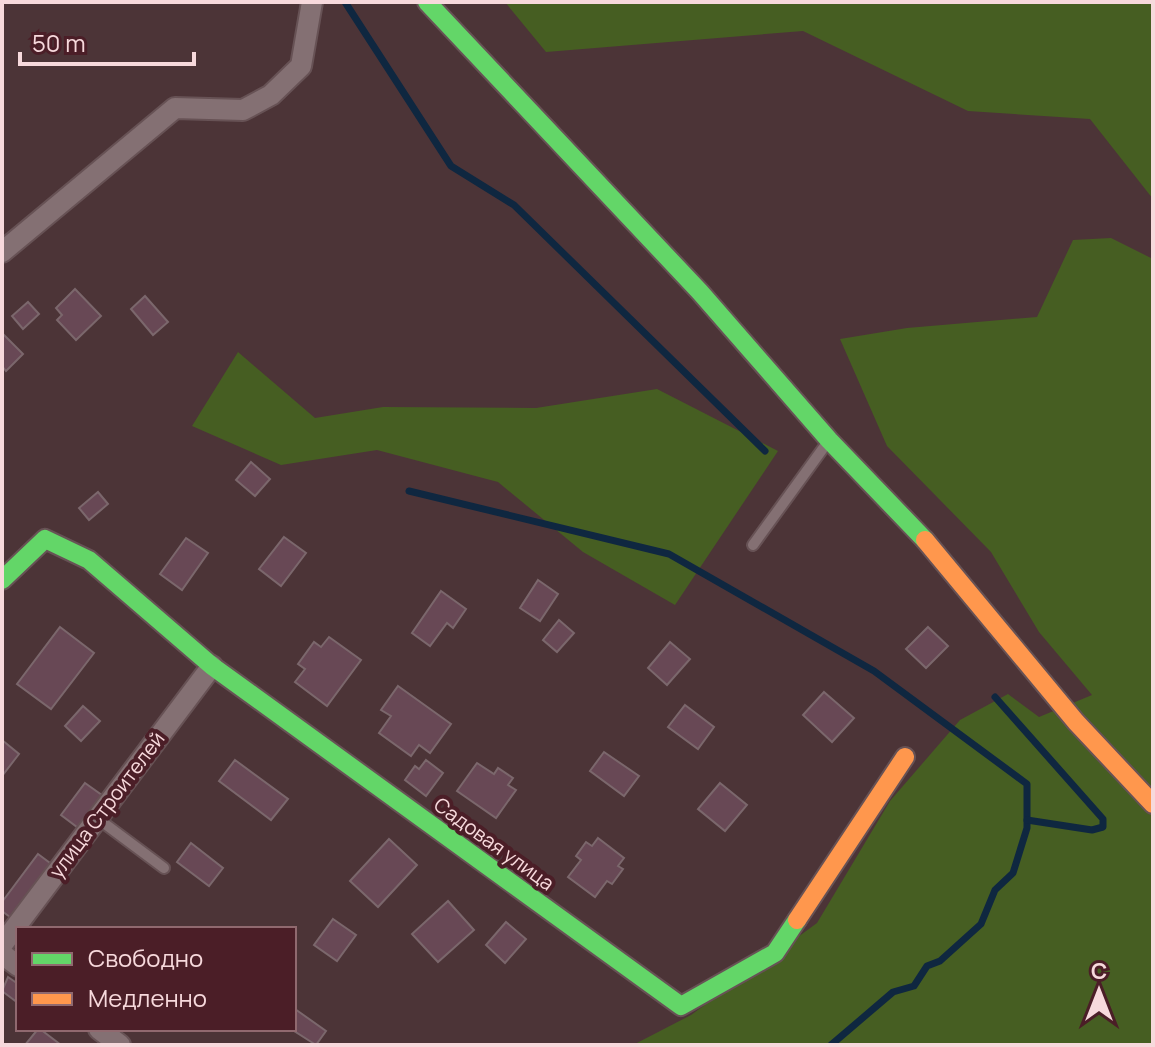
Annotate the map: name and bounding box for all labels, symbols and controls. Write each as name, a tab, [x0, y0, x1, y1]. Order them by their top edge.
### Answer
scale bar	[20, 16, 194, 66]
text: 50 m	[32, 26, 86, 59]
street label: улица Строителей	[43, 726, 170, 883]
street label: Садовая улица	[429, 791, 560, 896]
legend	[16, 927, 296, 1031]
text: Свободно	[88, 941, 203, 974]
north arrow	[1059, 951, 1139, 1031]
text: С	[1091, 956, 1107, 986]
text: Медленно	[88, 981, 207, 1014]

